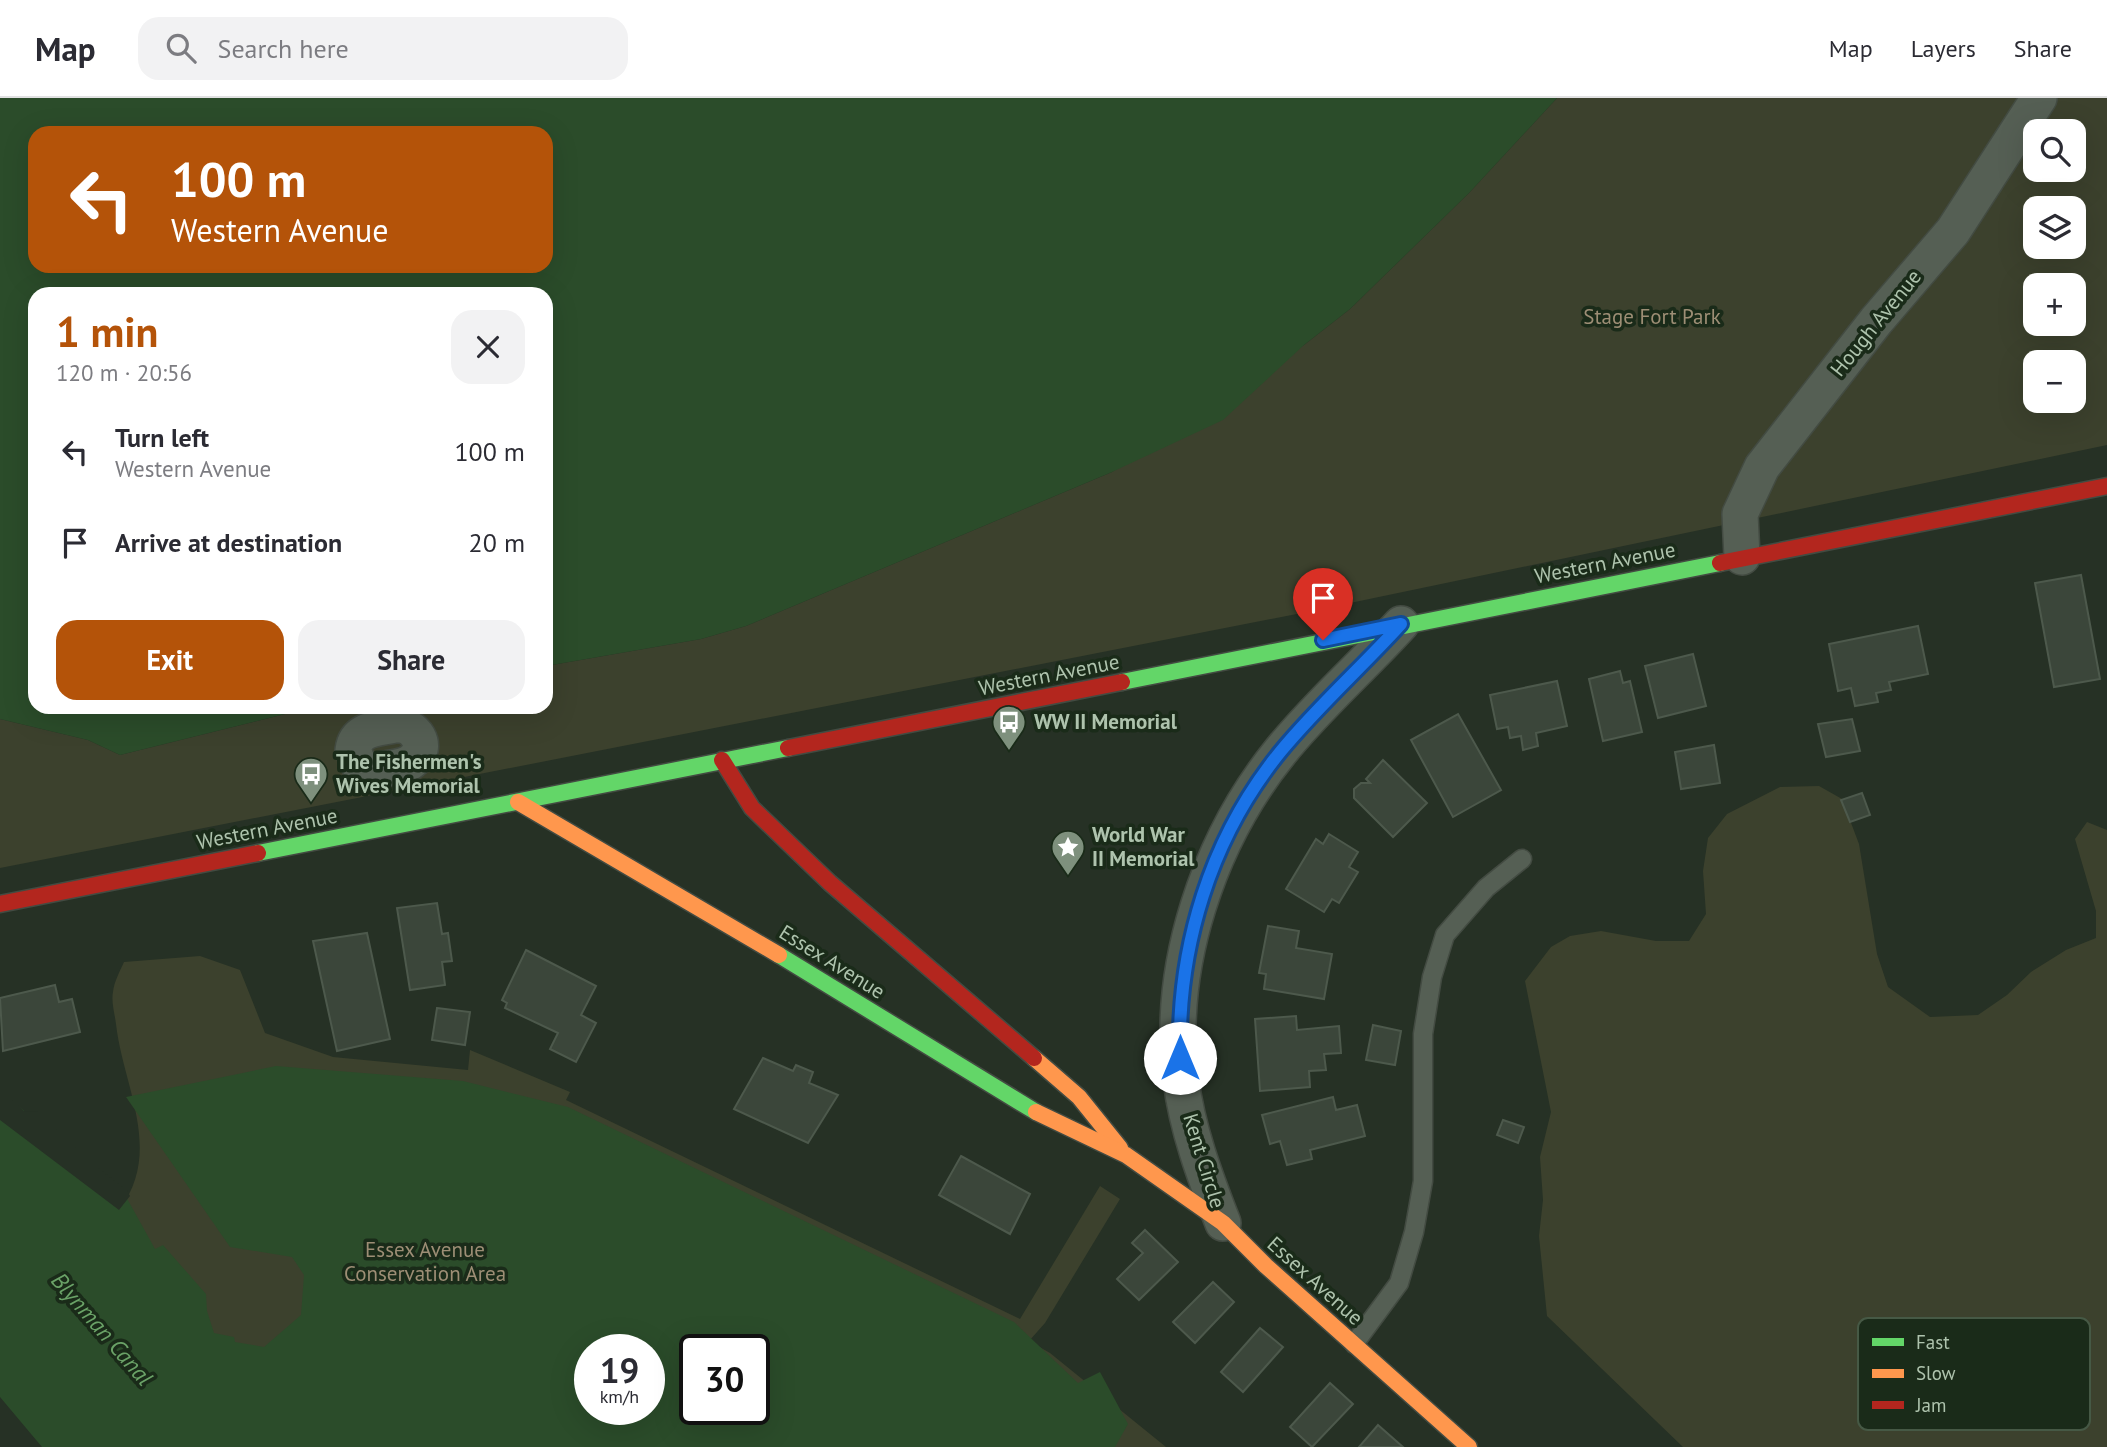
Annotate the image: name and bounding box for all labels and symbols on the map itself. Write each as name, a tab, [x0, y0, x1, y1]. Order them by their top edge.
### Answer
street label: Hough Avenue	[1824, 264, 1927, 382]
park label: Stage Fort Park	[1583, 303, 1721, 330]
street label: Western Avenue	[1532, 536, 1678, 589]
pin	[1293, 568, 1353, 640]
street label: Western Avenue	[976, 648, 1122, 701]
bus stop icon: WW II Memorial	[990, 703, 1028, 752]
place label: WW II Memorial	[1034, 708, 1178, 735]
place label: The Fishermen's Wives Memorial	[336, 748, 482, 799]
bus stop icon: The Fishermen's Wives Memorial	[292, 755, 330, 804]
street label: Western Avenue	[194, 802, 340, 855]
place label: World War II Memorial	[1092, 821, 1195, 872]
place icon: World War II Memorial	[1049, 828, 1087, 877]
street label: Essex Avenue	[774, 918, 890, 1005]
position arrow	[1143, 1021, 1217, 1095]
street label: Kent Circle	[1177, 1110, 1232, 1212]
street label: Essex Avenue	[1262, 1231, 1369, 1331]
park label: Essex Avenue Conservation Area	[344, 1236, 506, 1287]
water label: Blynman Canal	[45, 1266, 159, 1391]
legend	[1858, 1318, 2090, 1430]
text: Fast	[1916, 1330, 1950, 1354]
speed limit sign: 30	[679, 1334, 770, 1425]
text: Slow	[1916, 1361, 1956, 1385]
text: Jam	[1915, 1393, 1946, 1417]

